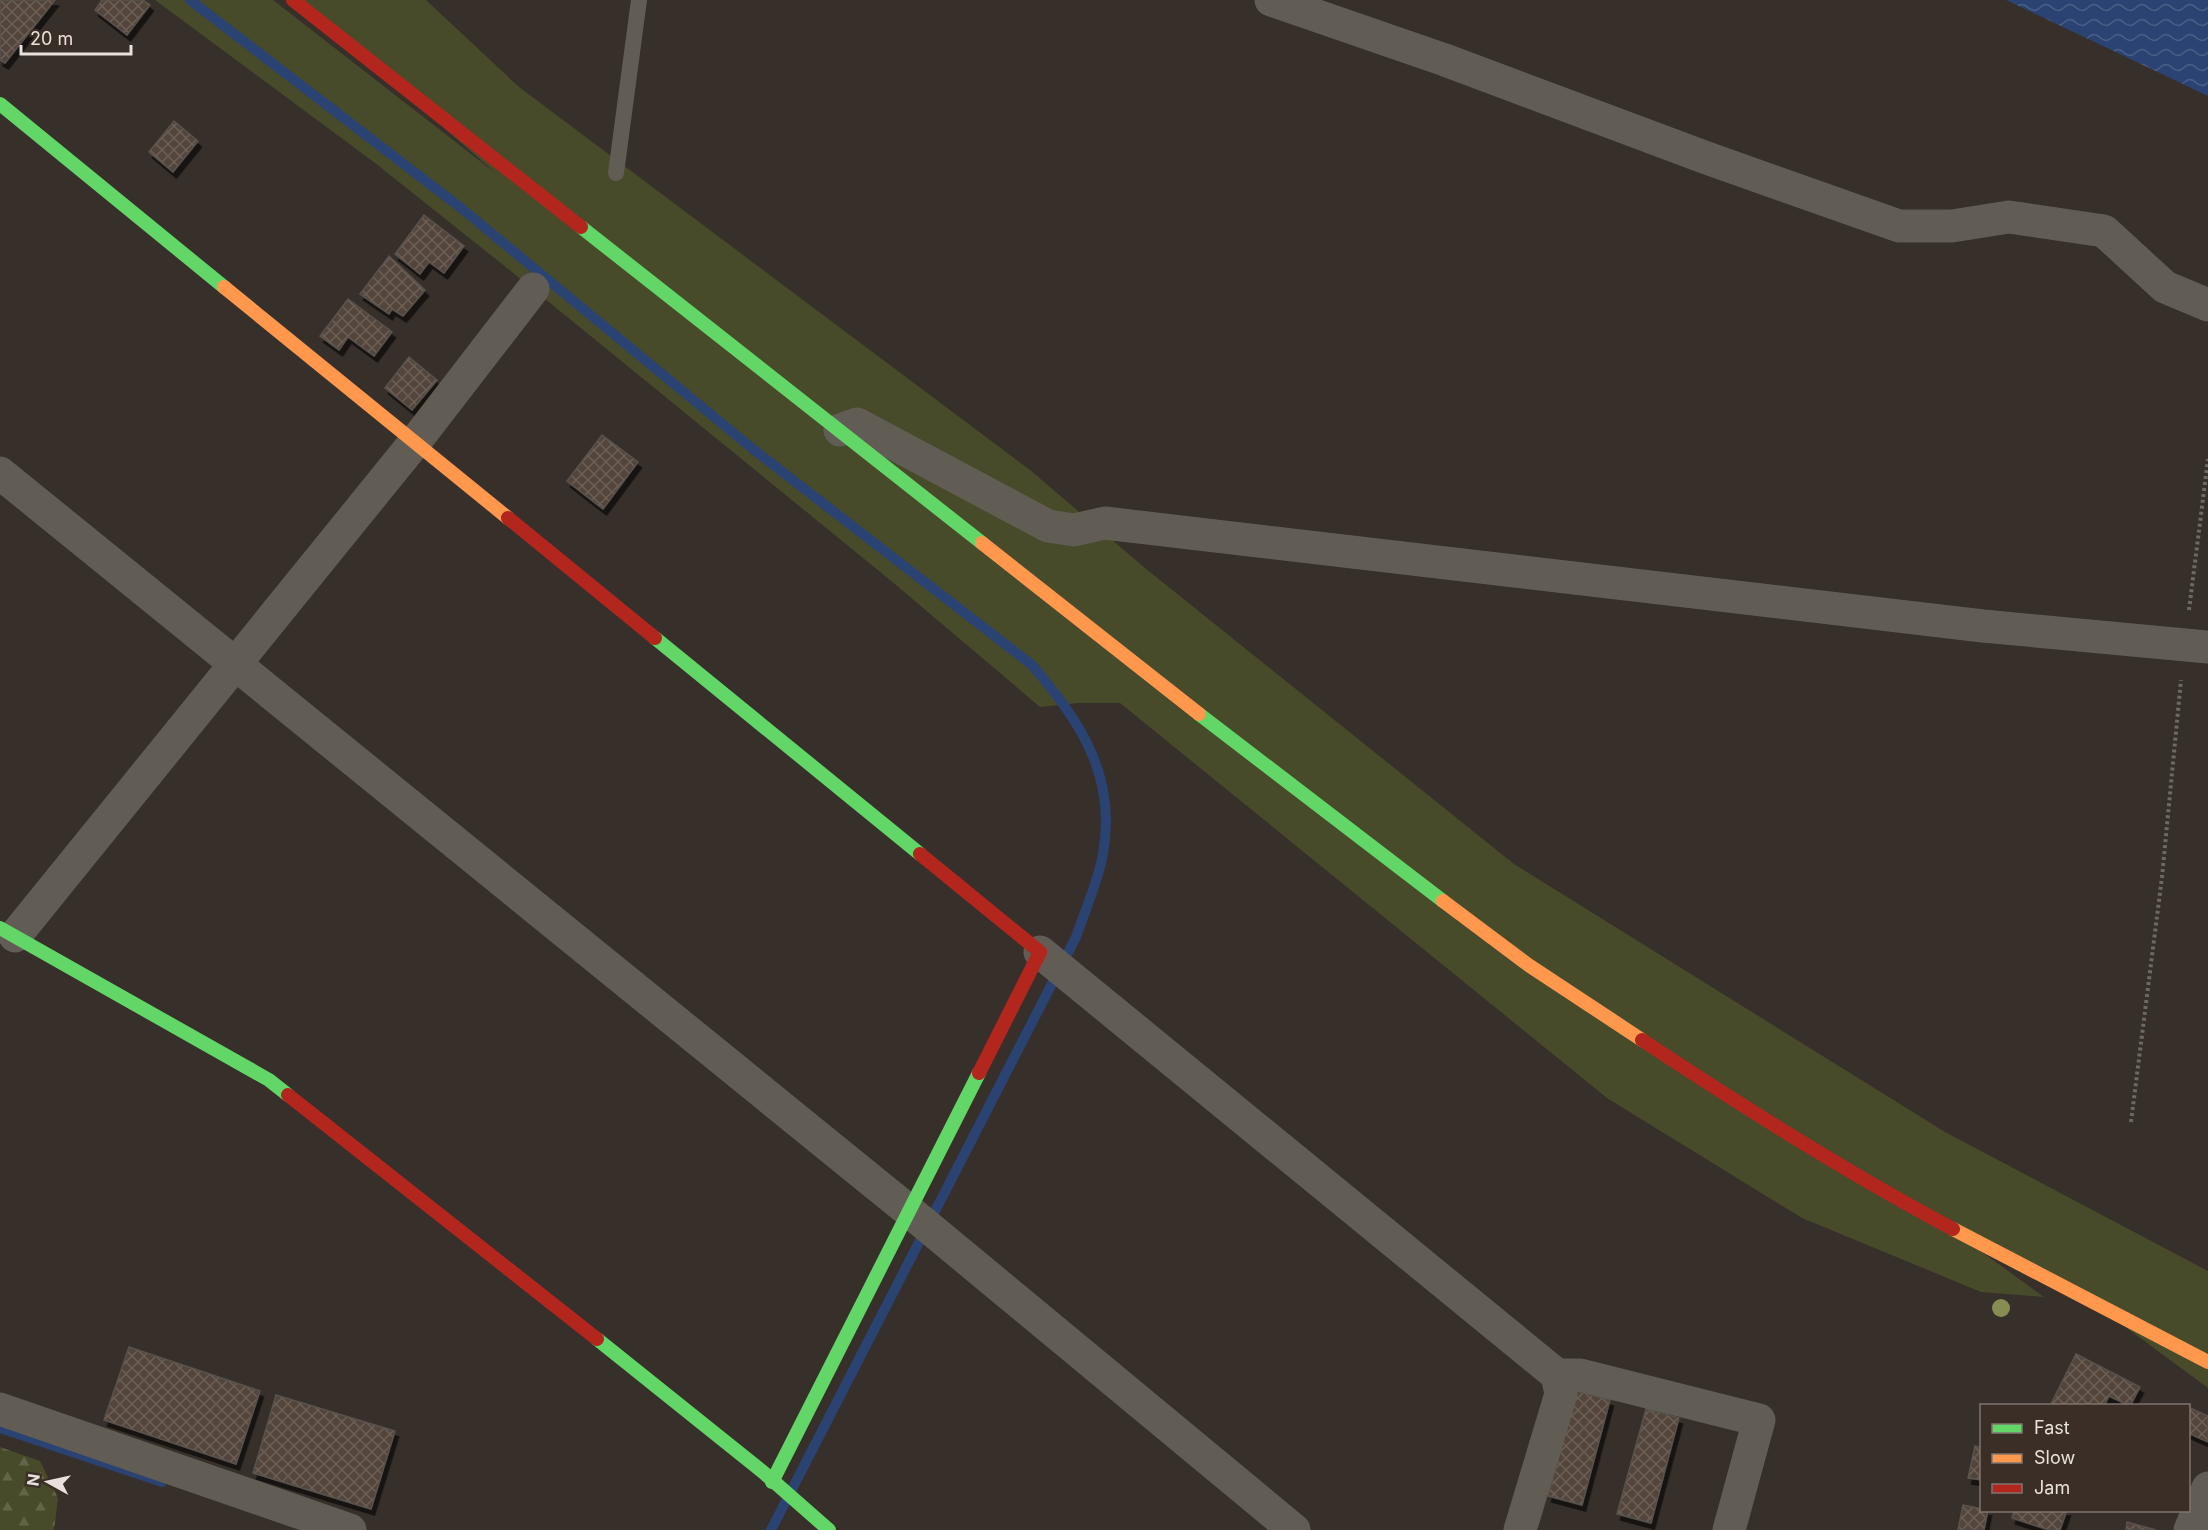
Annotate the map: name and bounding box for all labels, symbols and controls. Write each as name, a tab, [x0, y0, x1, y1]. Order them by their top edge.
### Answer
scale bar	[21, 18, 130, 56]
text: 20 m	[30, 28, 73, 49]
legend	[1980, 1404, 2190, 1512]
text: Fast	[2034, 1417, 2070, 1438]
text: Slow	[2034, 1447, 2075, 1468]
north arrow	[18, 1452, 78, 1512]
text: N	[22, 1472, 44, 1487]
text: Jam	[2034, 1477, 2070, 1498]

